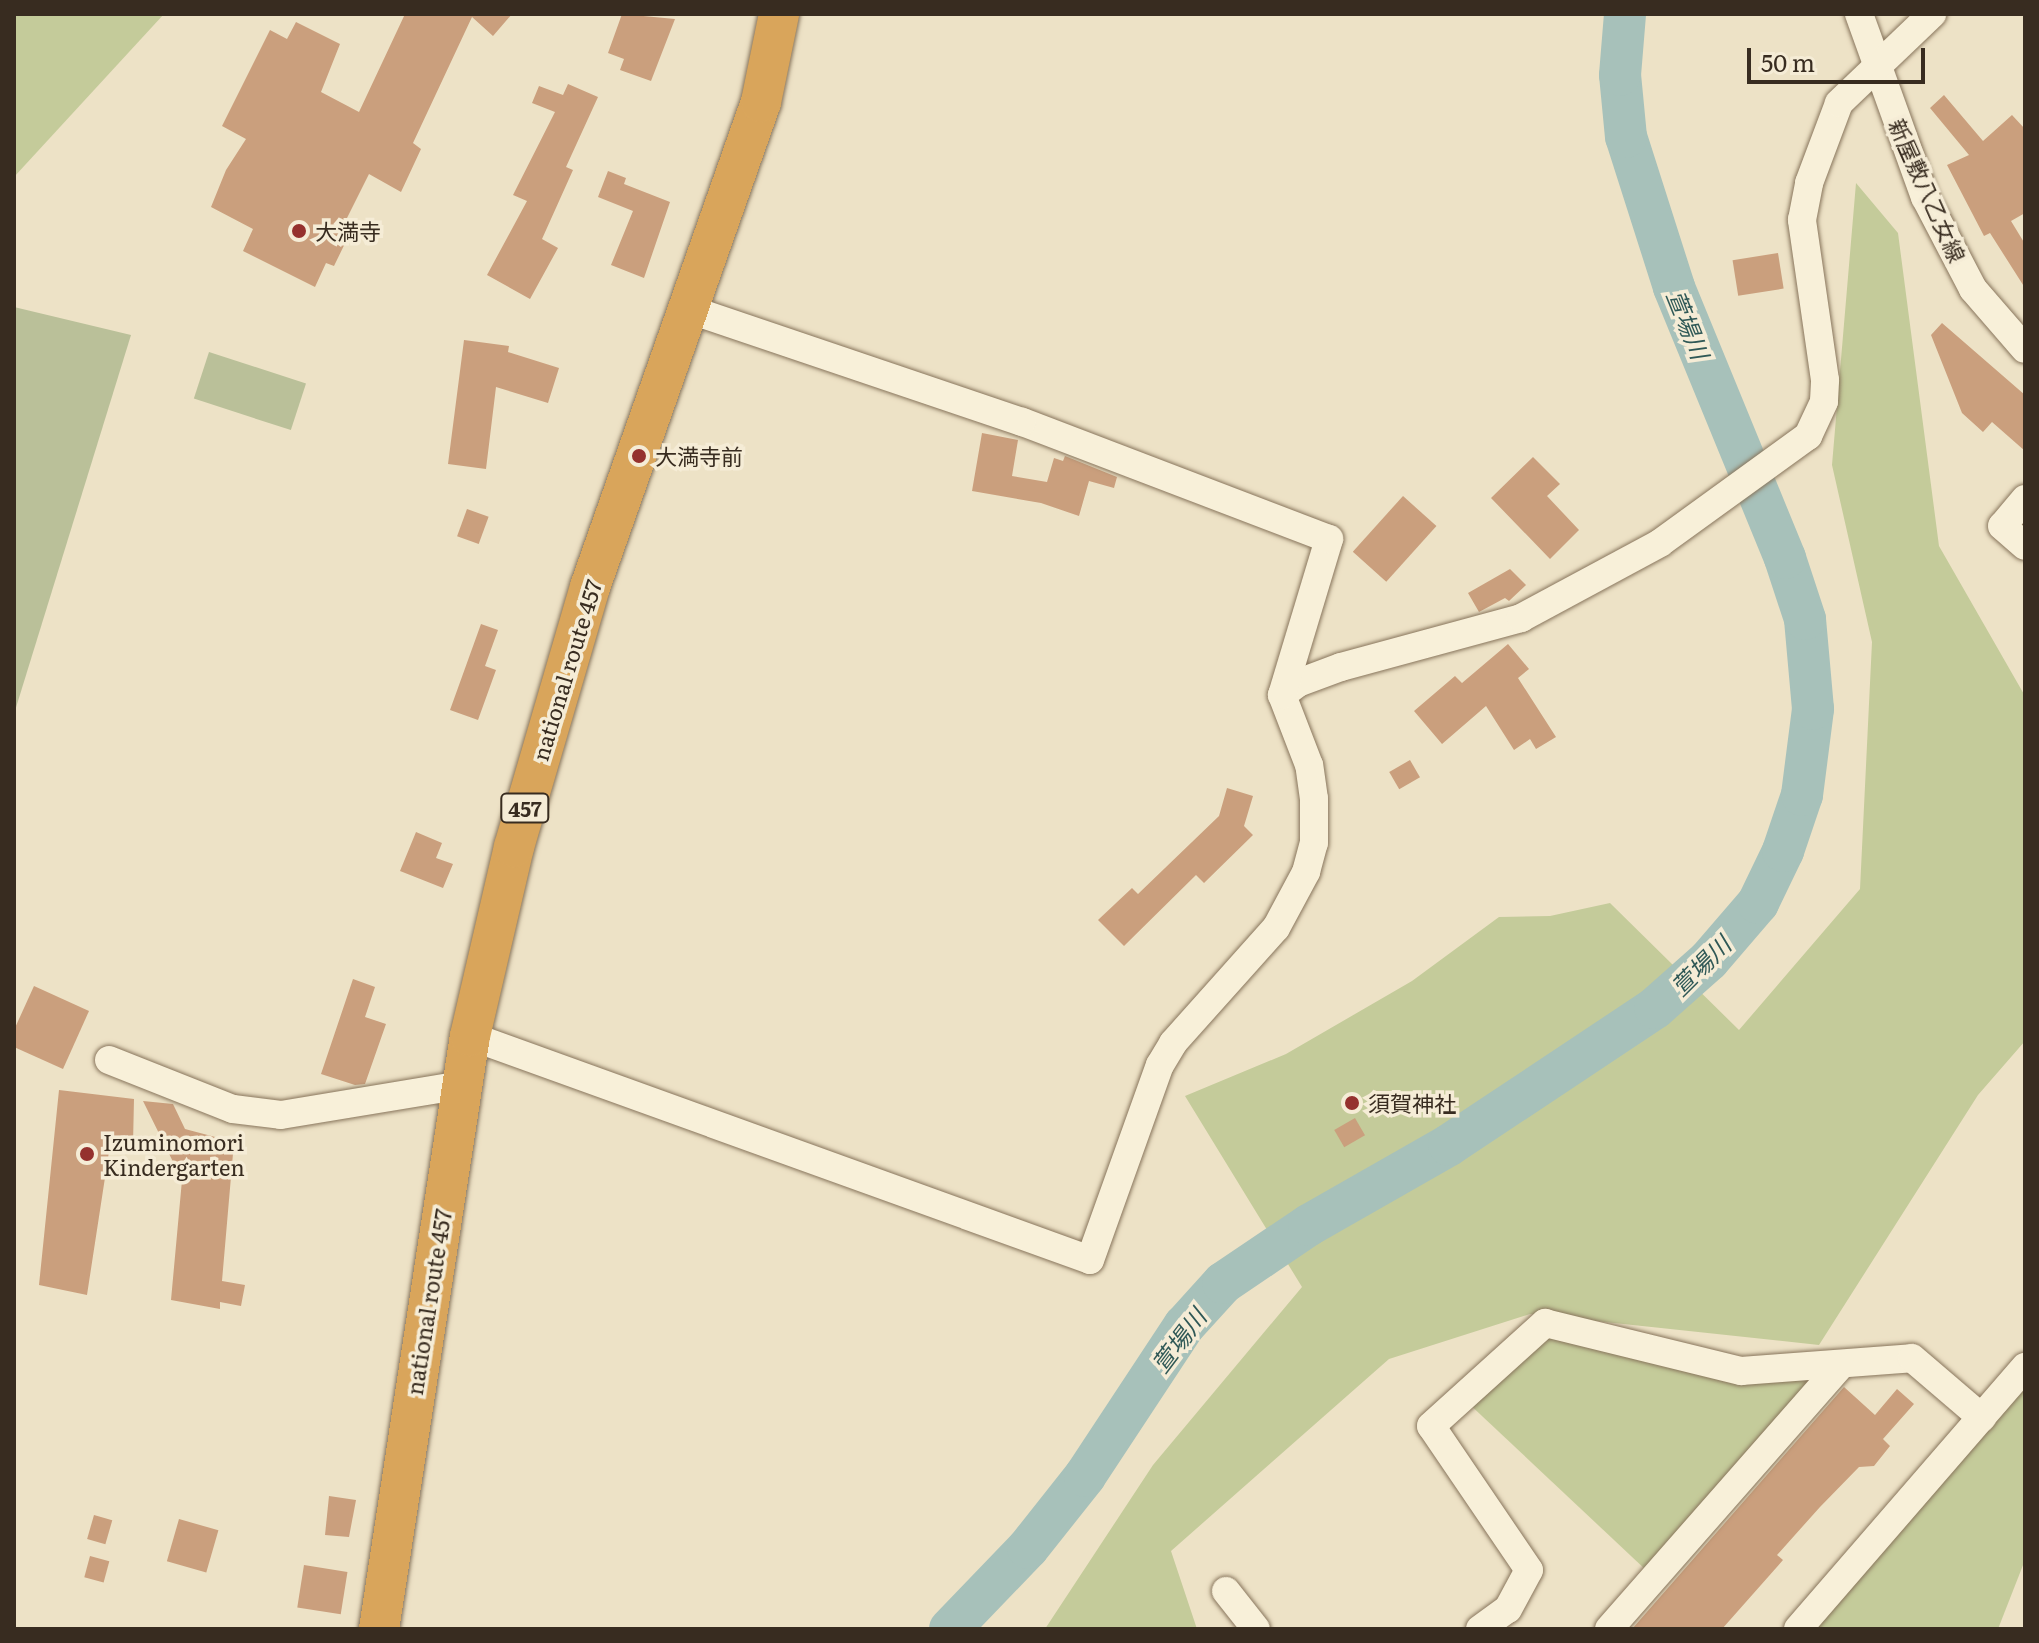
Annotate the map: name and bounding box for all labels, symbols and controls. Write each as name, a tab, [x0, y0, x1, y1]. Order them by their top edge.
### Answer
scale bar	[1751, 32, 1929, 82]
text: 50 m	[1761, 44, 1815, 79]
street label: 新屋敷八乙女線	[1885, 114, 1971, 266]
place label: 大満寺	[315, 218, 381, 244]
marker: 大満寺	[290, 222, 308, 240]
water label: 萱場川	[1662, 285, 1716, 363]
place label: 大満寺前	[655, 443, 743, 469]
marker: 大満寺前	[630, 447, 648, 465]
street label: national route 457	[526, 576, 606, 764]
road number: 457	[499, 792, 551, 824]
water label: 萱場川	[1664, 929, 1736, 1001]
place label: 須賀神社	[1368, 1090, 1456, 1116]
marker: 須賀神社	[1343, 1094, 1361, 1112]
place label: Izuminomori Kindergarten	[103, 1128, 245, 1180]
marker: Izuminomori Kindergarten	[78, 1145, 96, 1163]
street label: national route 457	[400, 1207, 456, 1397]
water label: 萱場川	[1145, 1303, 1211, 1377]

